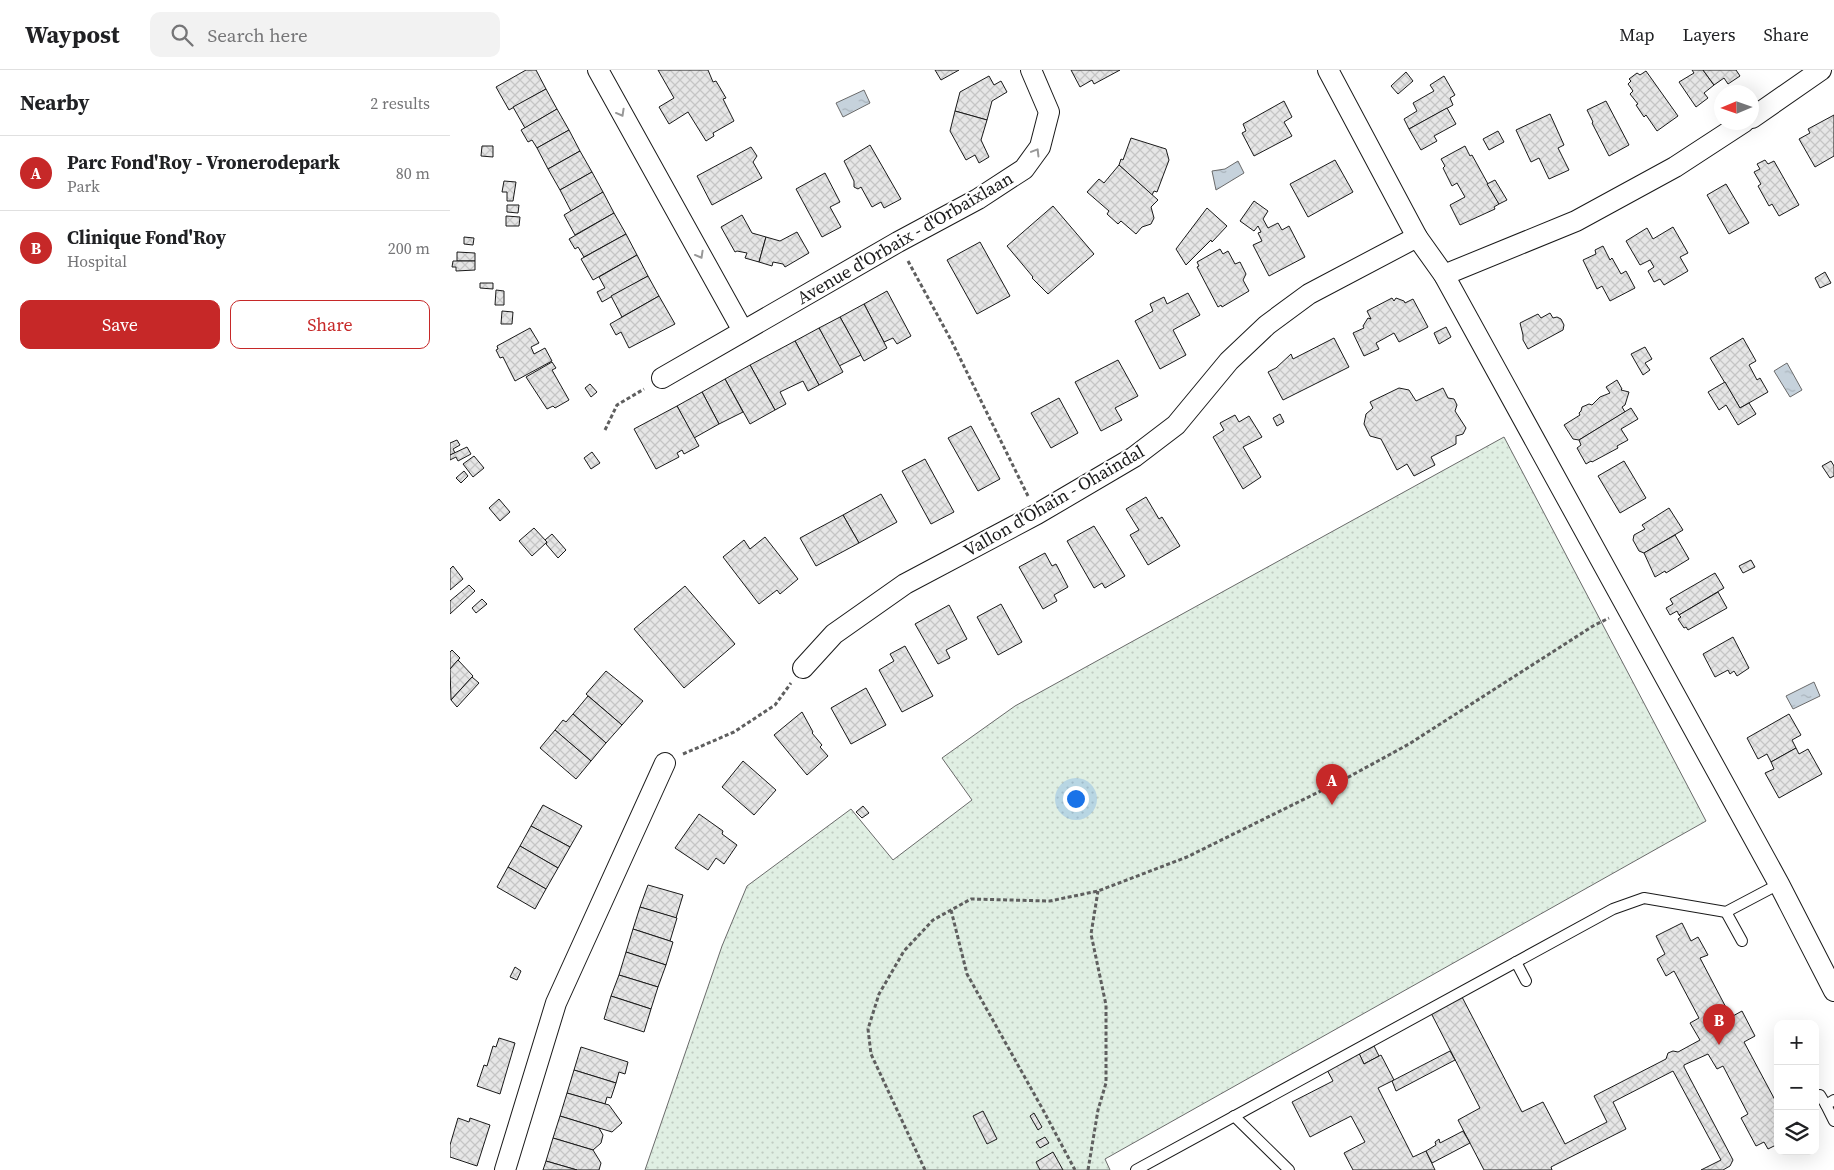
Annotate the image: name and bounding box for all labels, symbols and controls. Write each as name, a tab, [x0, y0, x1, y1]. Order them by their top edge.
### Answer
search box	[150, 12, 500, 57]
text: Waypost	[25, 18, 120, 51]
icon: search	[168, 21, 196, 49]
text: Search here	[208, 22, 308, 48]
text: Map	[1619, 22, 1654, 47]
text: Layers	[1682, 22, 1735, 47]
text: Share	[1763, 22, 1809, 47]
north arrow	[1714, 85, 1759, 130]
text: Nearby	[20, 88, 90, 117]
text: 2 results	[370, 92, 430, 114]
one-way arrow	[615, 107, 625, 116]
one-way arrow	[1030, 148, 1040, 157]
text: Parc Fond'Roy - Vronerodepark	[67, 149, 340, 175]
text: A	[31, 162, 41, 184]
text: 80 m	[396, 162, 430, 184]
street label: Avenue d'Orbaix - d'Orbaixlaan	[792, 165, 1018, 310]
text: Park	[67, 175, 100, 197]
text: Clinique Fond'Roy	[67, 224, 226, 250]
text: B	[31, 237, 41, 259]
text: 200 m	[388, 237, 430, 259]
one-way arrow	[694, 249, 704, 258]
text: Hospital	[67, 250, 127, 272]
button: Save	[20, 300, 220, 349]
button: Share	[230, 300, 430, 349]
street label: Vallon d'Ohain - Ohaindal	[959, 439, 1149, 563]
pin: A	[1316, 764, 1348, 805]
your location	[1063, 786, 1089, 812]
pin: B	[1703, 1004, 1735, 1045]
map controls	[1774, 1020, 1819, 1155]
button: +	[1774, 1020, 1819, 1065]
button: −	[1774, 1065, 1819, 1110]
button: layers	[1774, 1110, 1819, 1155]

